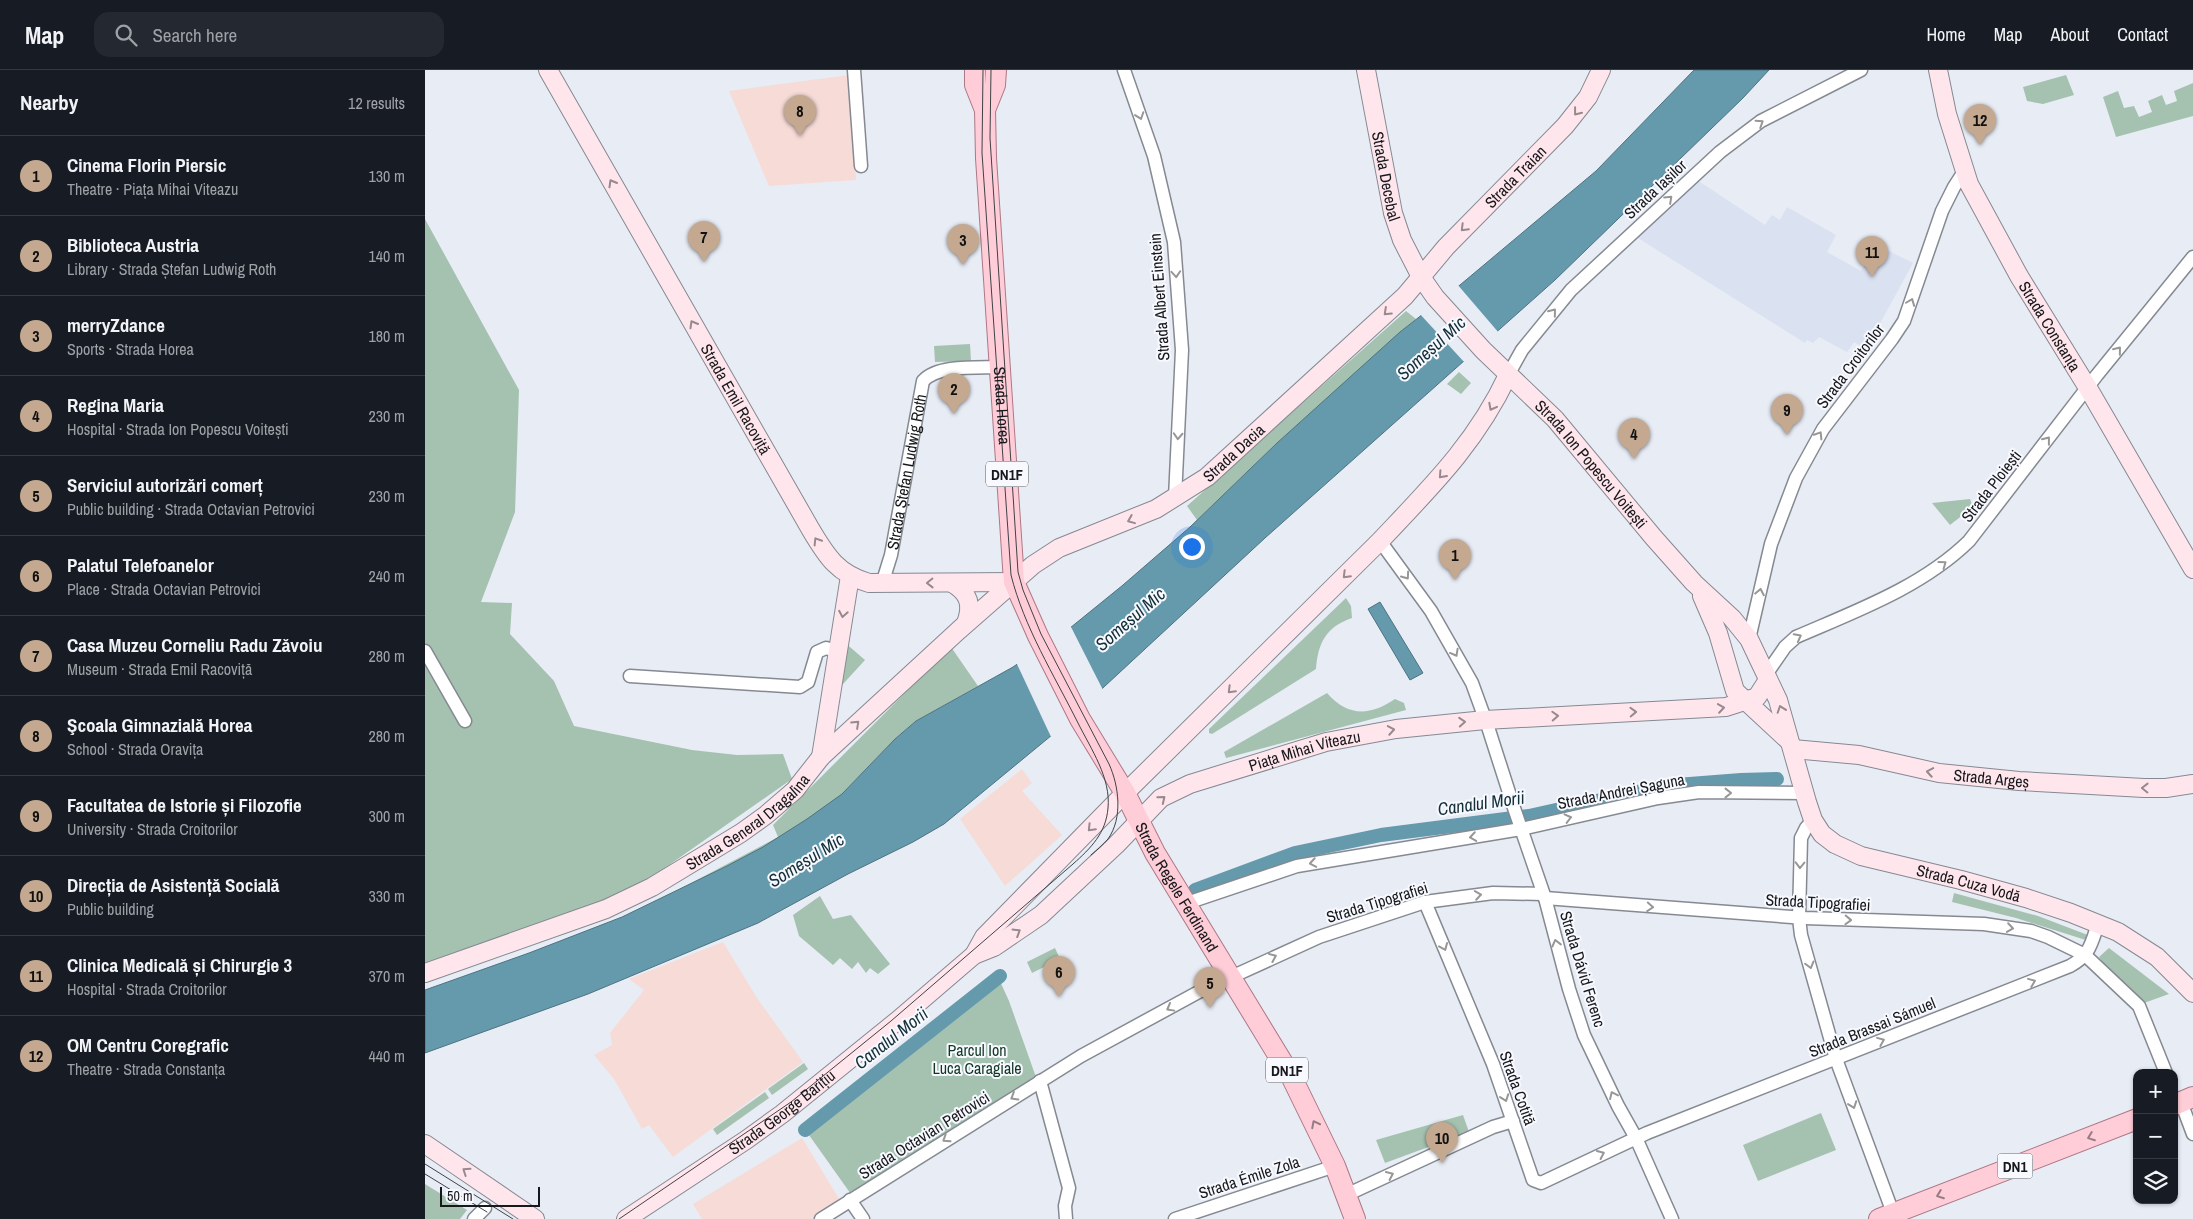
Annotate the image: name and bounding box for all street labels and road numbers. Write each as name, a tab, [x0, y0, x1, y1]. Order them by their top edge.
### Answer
street label: Strada Decebal	[1367, 130, 1406, 224]
street label: Strada Traian	[1480, 140, 1551, 213]
street label: Strada Iașilor	[1619, 154, 1691, 224]
street label: Strada Albert Einstein	[1144, 233, 1174, 361]
street label: Strada Constanța	[2014, 277, 2086, 376]
street label: Strada Croitorilor	[1811, 319, 1889, 413]
street label: Strada Emil Racoviță	[696, 340, 777, 459]
street label: Strada Horea	[989, 366, 1016, 446]
street label: Strada Ștefan Ludwig Roth	[881, 392, 931, 551]
street label: Strada Ion Popescu Voitești	[1530, 395, 1652, 533]
street label: Strada Dacia	[1198, 418, 1270, 487]
street label: Strada Ploiești	[1956, 445, 2026, 527]
road number: DN1F	[986, 462, 1028, 486]
street label: Piața Mihai Viteazu	[1246, 725, 1362, 776]
street label: Strada Argeș	[1953, 764, 2030, 793]
street label: Strada Andrei Șaguna	[1556, 768, 1687, 814]
street label: Strada General Dragalina	[682, 769, 815, 875]
street label: Strada Regele Ferdinand	[1130, 819, 1224, 956]
street label: Strada Cuza Vodă	[1914, 859, 2024, 907]
street label: Strada Tipografiei	[1323, 876, 1431, 928]
street label: Strada Tipografiei	[1765, 888, 1871, 916]
street label: Strada Dávid Ferenc	[1555, 908, 1611, 1030]
street label: Strada Brassai Sámuel	[1805, 992, 1939, 1062]
street label: Strada Cotită	[1494, 1048, 1542, 1129]
road number: DN1F	[1266, 1058, 1308, 1082]
street label: Strada George Barițiu	[724, 1064, 840, 1160]
street label: Strada Octavian Petrovici	[854, 1086, 994, 1184]
street label: Strada Émile Zola	[1196, 1150, 1303, 1204]
road number: DN1	[1997, 1154, 2033, 1178]

